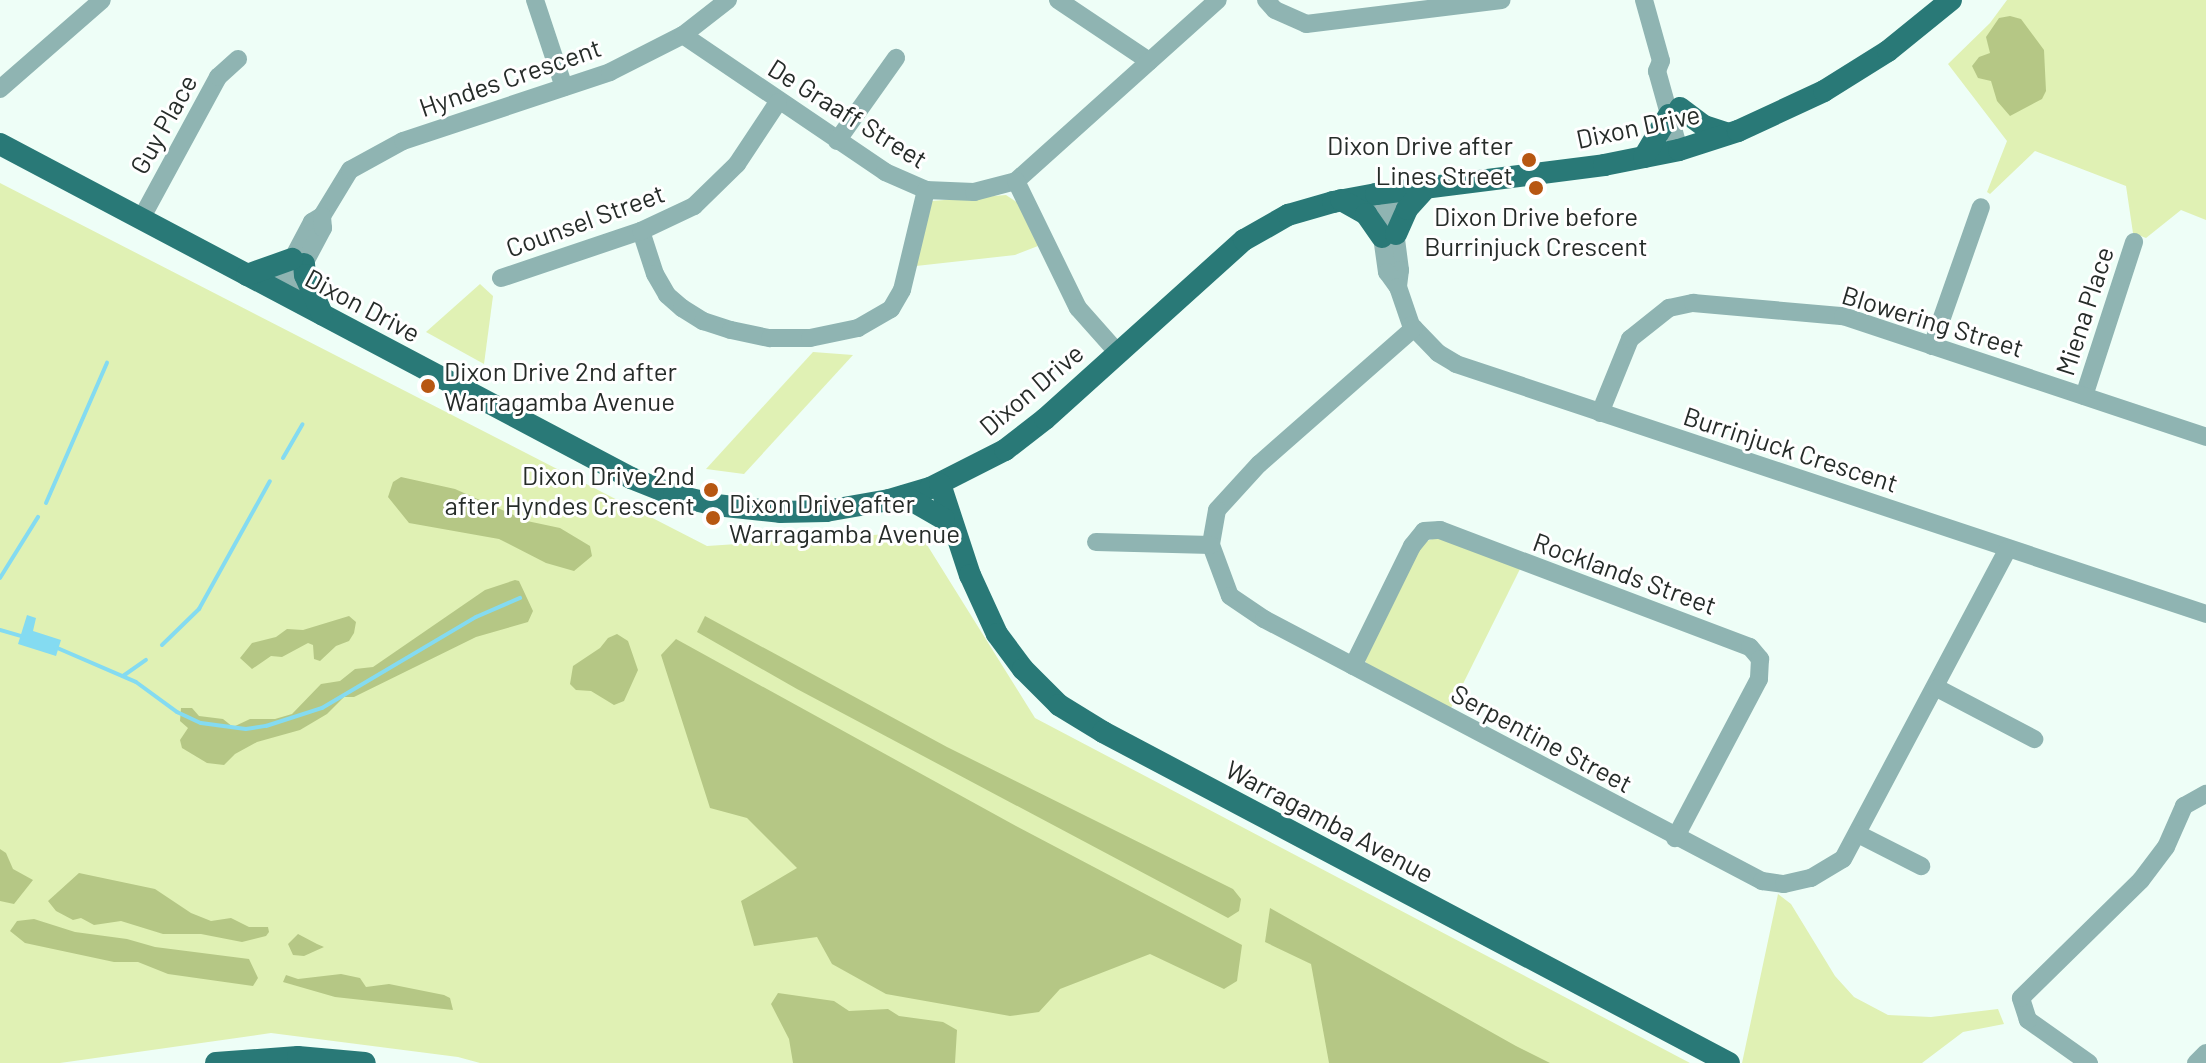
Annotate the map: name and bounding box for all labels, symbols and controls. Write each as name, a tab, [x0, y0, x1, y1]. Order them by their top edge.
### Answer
street label: Hyndes Crescent	[415, 31, 605, 123]
street label: De Graaff Street	[763, 52, 933, 174]
street label: Guy Place	[123, 69, 203, 179]
street label: Dixon Drive	[1573, 98, 1703, 154]
place label: Dixon Drive after Lines Street	[1327, 129, 1513, 190]
marker: Dixon Drive after Lines Street	[1520, 151, 1538, 169]
street label: Counsel Street	[501, 177, 669, 263]
marker: Dixon Drive before Burrinjuck Crescent	[1527, 179, 1545, 197]
place label: Dixon Drive before Burrinjuck Crescent	[1424, 200, 1648, 262]
street label: Miena Place	[2049, 243, 2119, 379]
street label: Dixon Drive	[300, 262, 426, 348]
street label: Blowering Street	[1838, 279, 2028, 363]
street label: Dixon Drive	[973, 337, 1089, 441]
place label: Dixon Drive 2nd after Warragamba Avenue	[444, 355, 677, 416]
marker: Dixon Drive 2nd after Warragamba Avenue	[419, 377, 437, 395]
street label: Burrinjuck Crescent	[1680, 400, 1902, 498]
place label: Dixon Drive 2nd after Hyndes Crescent	[445, 459, 695, 520]
marker: Dixon Drive 2nd after Hyndes Crescent	[702, 481, 720, 499]
place label: Dixon Drive after Warragamba Avenue	[729, 487, 960, 548]
marker: Dixon Drive after Warragamba Avenue	[704, 509, 722, 527]
street label: Rocklands Street	[1529, 525, 1721, 621]
street label: Serpentine Street	[1446, 677, 1638, 799]
street label: Warragamba Avenue	[1221, 753, 1439, 889]

